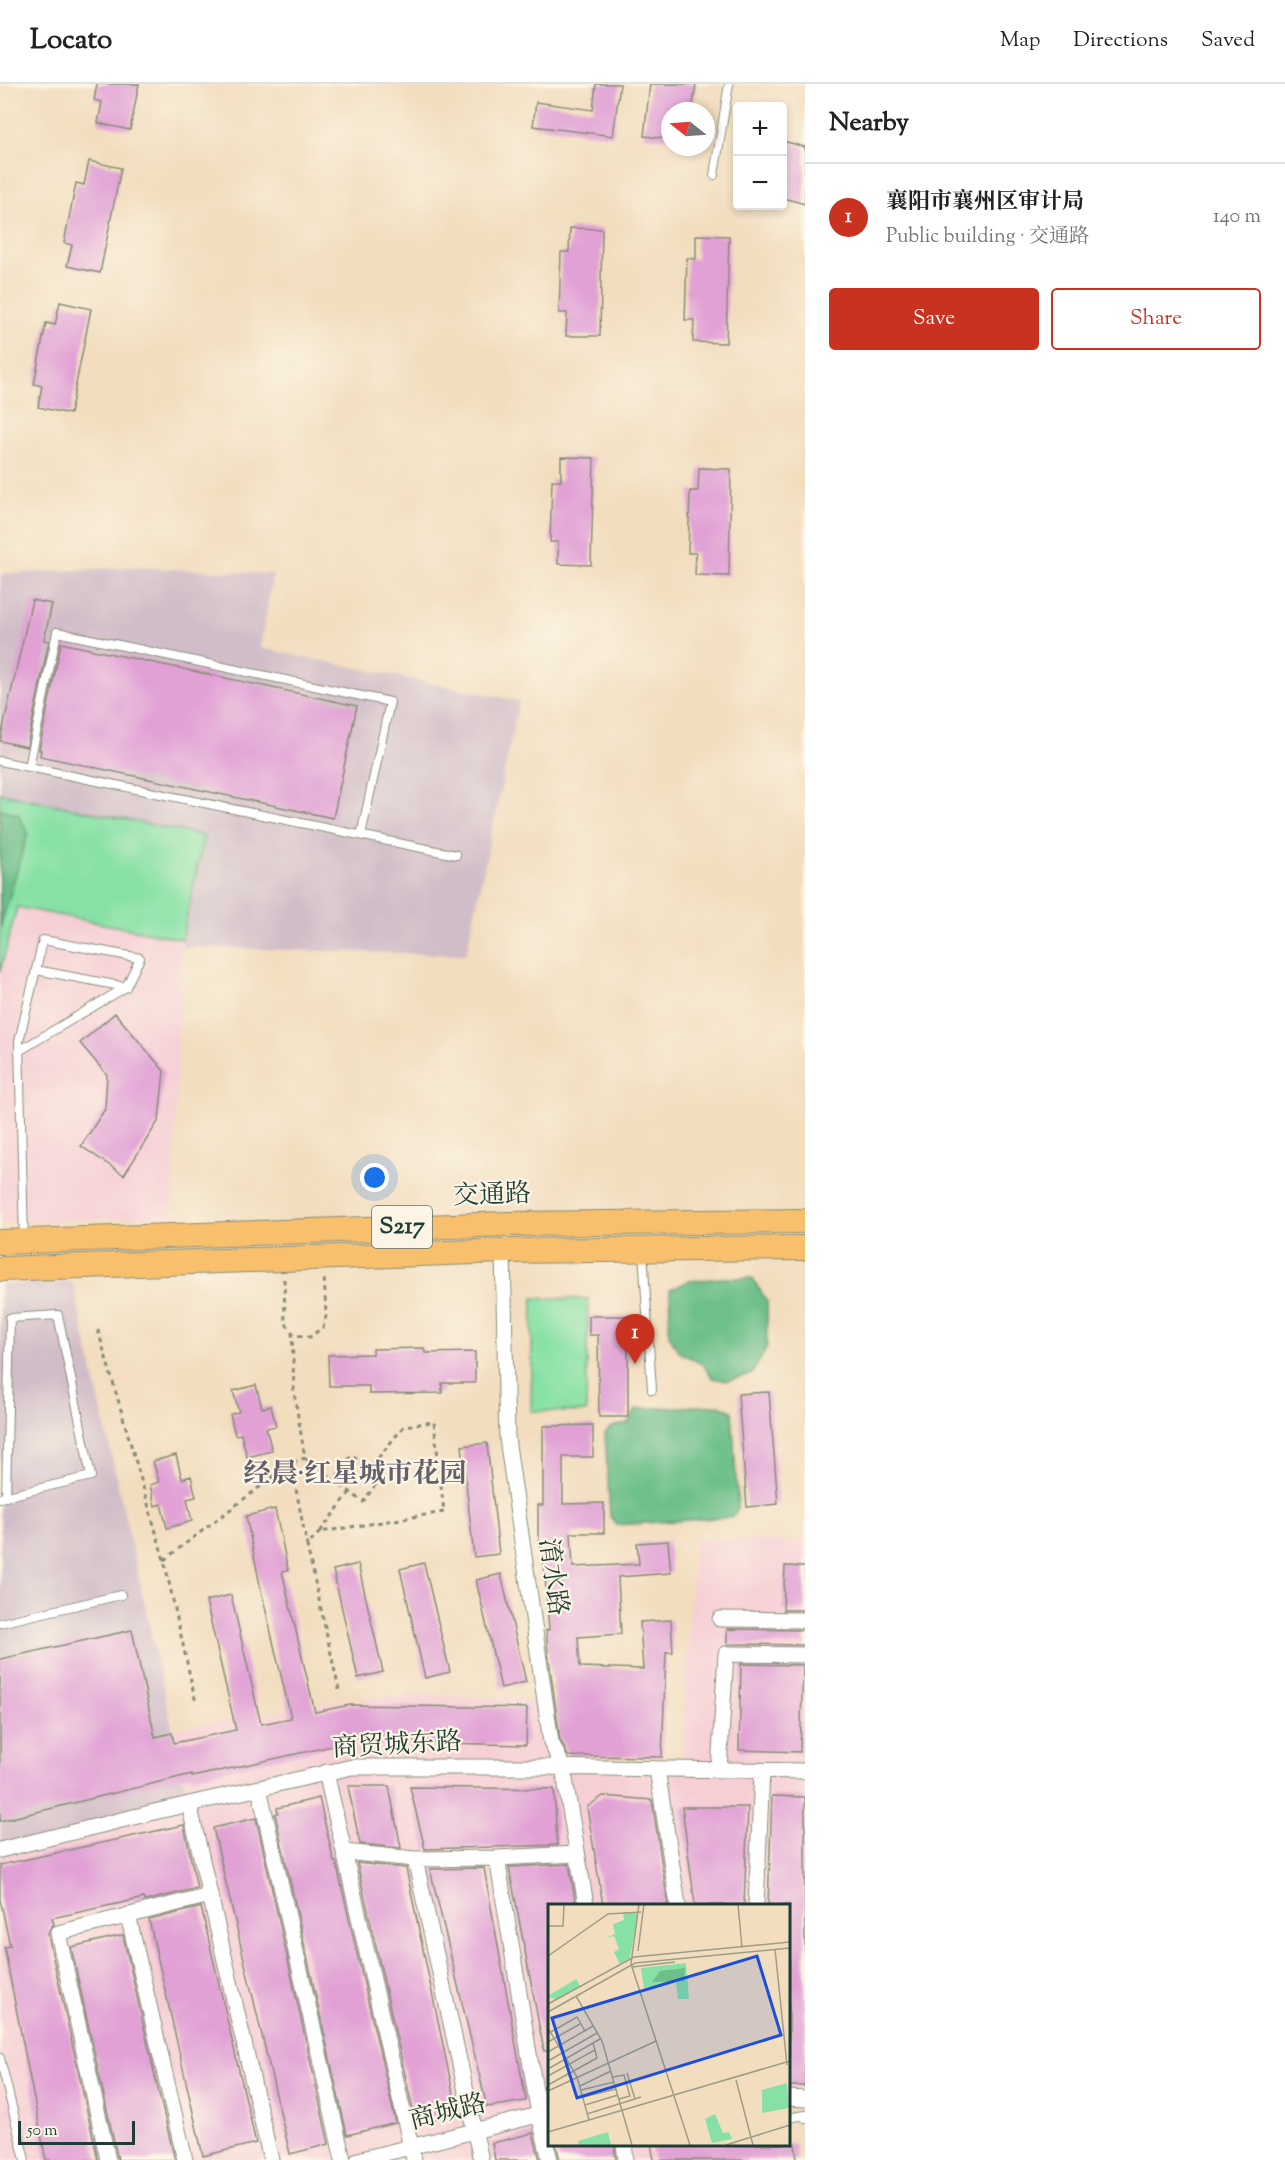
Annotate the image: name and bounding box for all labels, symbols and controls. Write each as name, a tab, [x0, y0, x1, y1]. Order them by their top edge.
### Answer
text: Locato	[30, 21, 112, 61]
text: Map	[1000, 26, 1040, 56]
text: Directions	[1073, 26, 1168, 56]
text: Saved	[1201, 26, 1255, 56]
north arrow	[661, 102, 715, 156]
map controls	[733, 102, 787, 210]
button: +	[733, 102, 787, 156]
text: Nearby	[829, 105, 909, 142]
button: −	[733, 156, 787, 210]
text: 襄阳市襄州区审计局	[886, 187, 1084, 219]
text: 1	[845, 203, 852, 232]
text: 140 m	[1213, 203, 1261, 232]
text: Public building · 交通路	[886, 223, 1089, 252]
button: Save	[829, 288, 1039, 350]
button: Share	[1051, 288, 1261, 350]
your location	[360, 1163, 389, 1192]
street label: 交通路	[452, 1176, 532, 1216]
road number: S217	[372, 1206, 432, 1248]
pin: 1	[616, 1314, 654, 1364]
district label: 经晨·红星城市花园	[244, 1456, 466, 1495]
street label: 淯水路	[528, 1536, 576, 1618]
street label: 商贸城东路	[331, 1724, 463, 1768]
inset map	[548, 1904, 790, 2145]
street label: 商城路	[406, 2086, 490, 2140]
scale bar	[18, 2118, 135, 2146]
text: 50 m	[27, 2120, 58, 2143]

